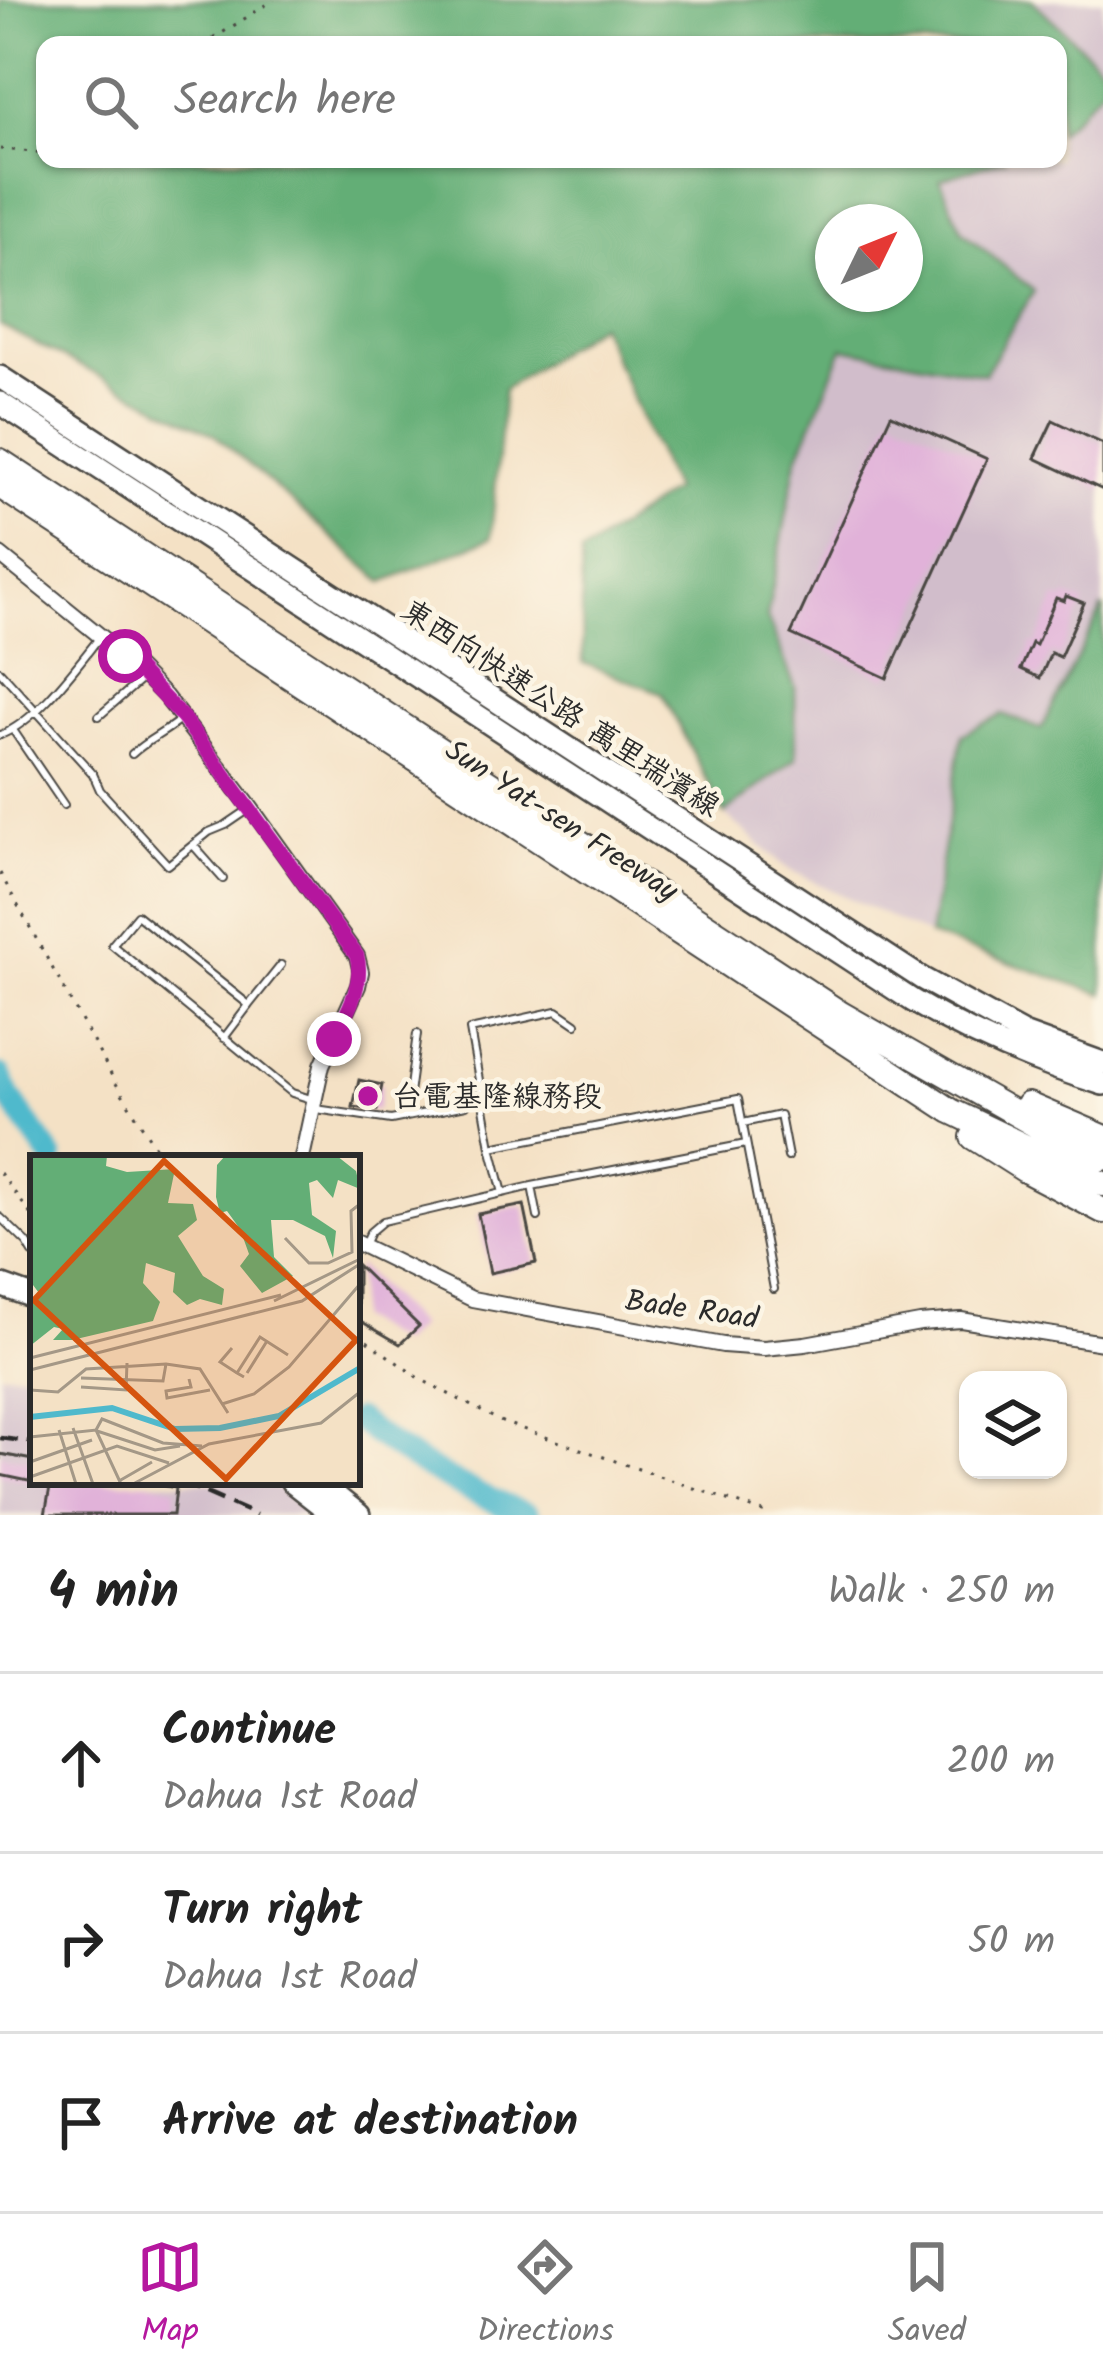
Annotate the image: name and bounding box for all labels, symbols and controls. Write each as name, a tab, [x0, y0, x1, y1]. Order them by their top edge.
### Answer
search box	[36, 36, 1067, 168]
text: Search here	[174, 66, 396, 138]
icon: search	[78, 69, 144, 135]
north arrow	[815, 204, 923, 312]
street label: 東西向快速公路 萬里瑞濱線	[391, 588, 729, 831]
route start	[98, 629, 152, 683]
street label: Sun Yat-sen Freeway	[434, 728, 688, 916]
route end	[307, 1012, 361, 1066]
place label: 台電基隆線務段	[392, 1074, 602, 1122]
marker: 台電基隆線務段	[355, 1083, 381, 1109]
inset map	[30, 1155, 360, 1485]
street label: Bade Road	[622, 1278, 762, 1344]
map controls	[959, 1371, 1067, 1479]
button: layers	[959, 1371, 1067, 1479]
text: 4 min	[48, 1553, 179, 1634]
text: Walk · 250 m	[828, 1562, 1055, 1624]
text: Continue	[162, 1696, 336, 1768]
icon: ahead	[48, 1730, 114, 1796]
text: 200 m	[947, 1732, 1055, 1794]
text: Dahua 1st Road	[162, 1768, 417, 1830]
text: Turn right	[162, 1876, 362, 1948]
icon: right	[48, 1910, 114, 1976]
text: 50 m	[968, 1912, 1055, 1974]
text: Dahua 1st Road	[162, 1948, 417, 2010]
text: Arrive at destination	[162, 2087, 578, 2159]
icon: arrive	[48, 2090, 114, 2156]
tab: Map	[137, 2234, 203, 2359]
tab: Directions	[477, 2234, 614, 2359]
tab: Saved	[888, 2234, 966, 2359]

